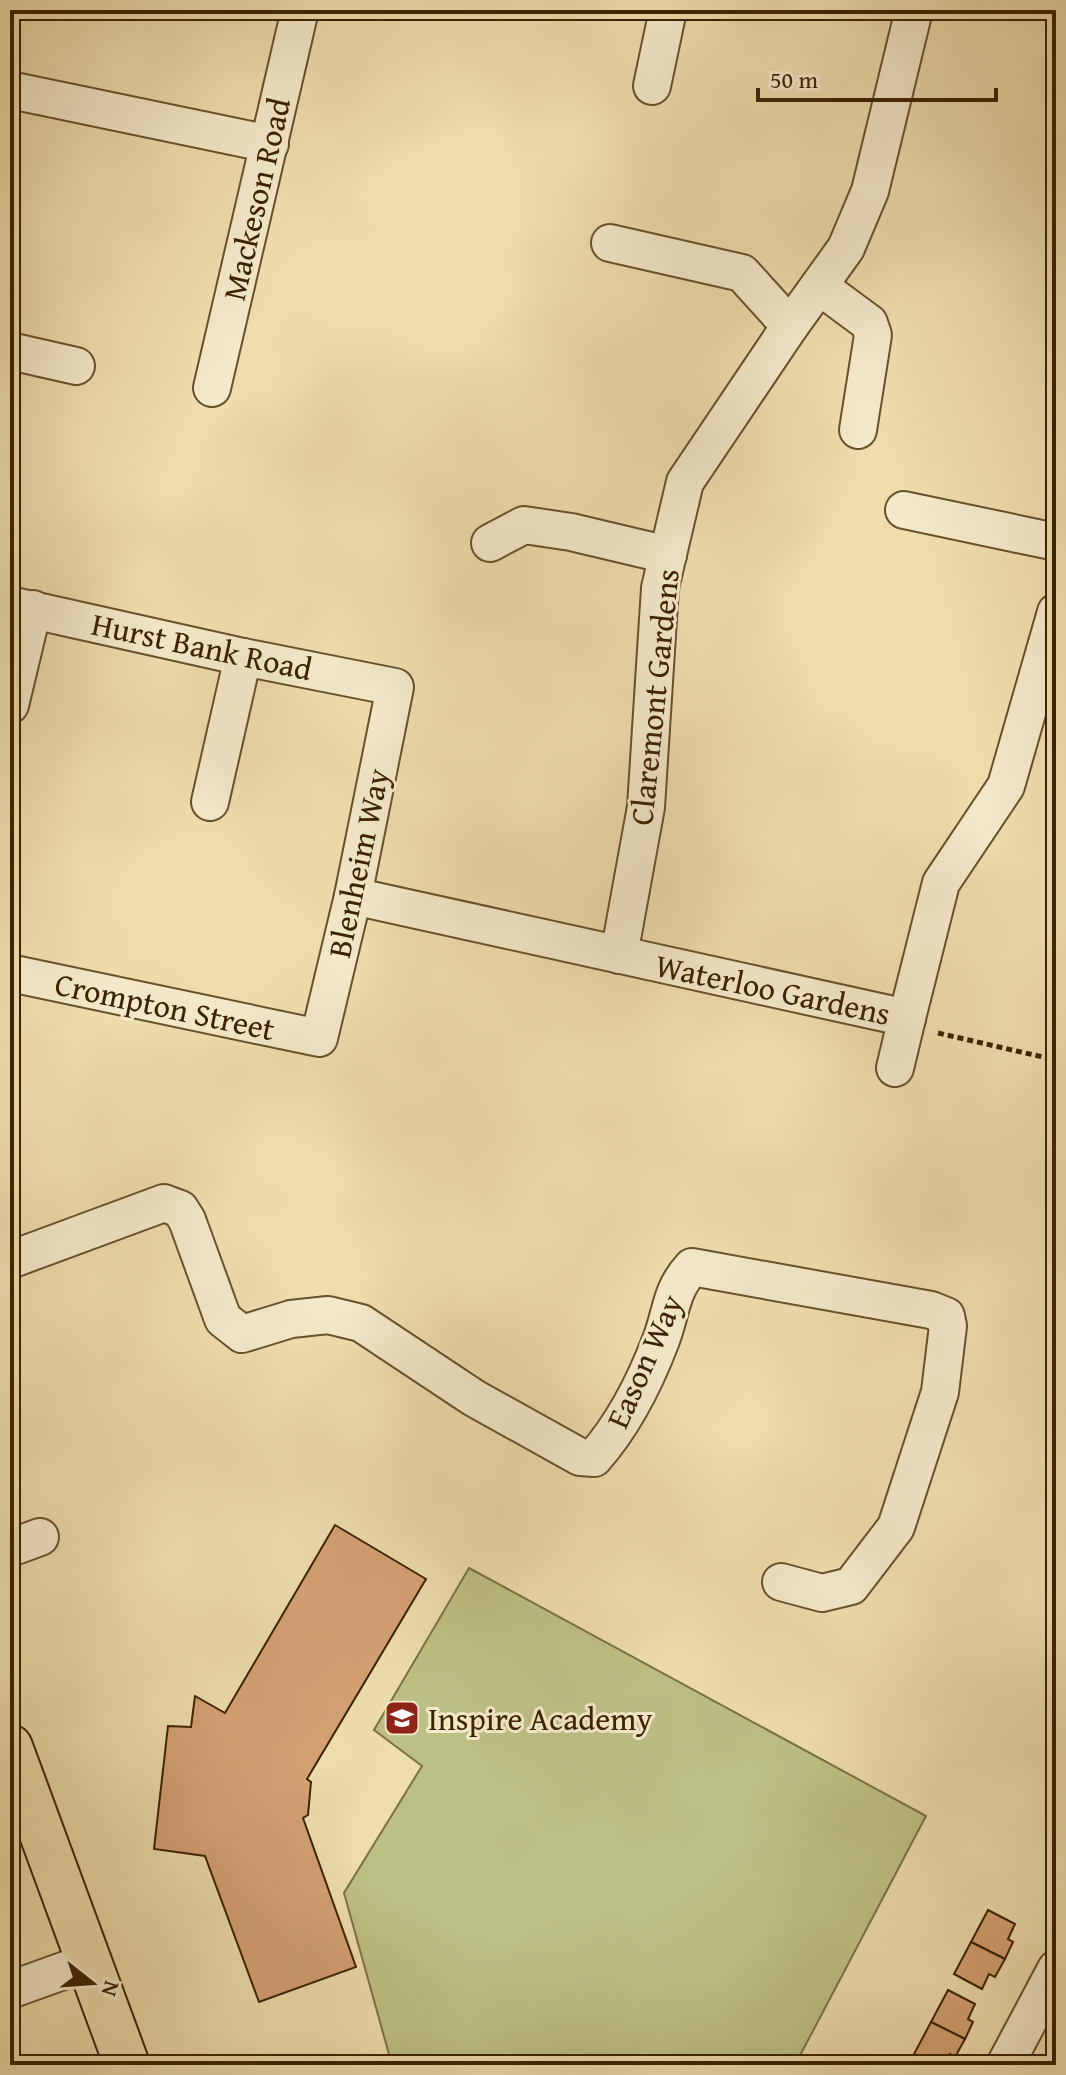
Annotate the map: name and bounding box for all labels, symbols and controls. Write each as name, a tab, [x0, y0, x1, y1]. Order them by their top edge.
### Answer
scale bar	[758, 52, 996, 102]
text: 50 m	[770, 62, 818, 97]
street label: Mackeson Road	[210, 93, 302, 305]
street label: Claremont Gardens	[617, 566, 691, 828]
street label: Hurst Bank Road	[87, 600, 317, 692]
street label: Blenheim Way	[315, 764, 401, 962]
street label: Waterloo Gardens	[651, 941, 895, 1037]
street label: Crompton Street	[51, 960, 279, 1052]
street label: Eason Way	[594, 1286, 694, 1436]
place label: Inspire Academy	[428, 1695, 652, 1742]
school or university icon: Inspire Academy	[383, 1699, 421, 1737]
north arrow	[52, 1943, 132, 2023]
text: N	[94, 1977, 129, 2001]

